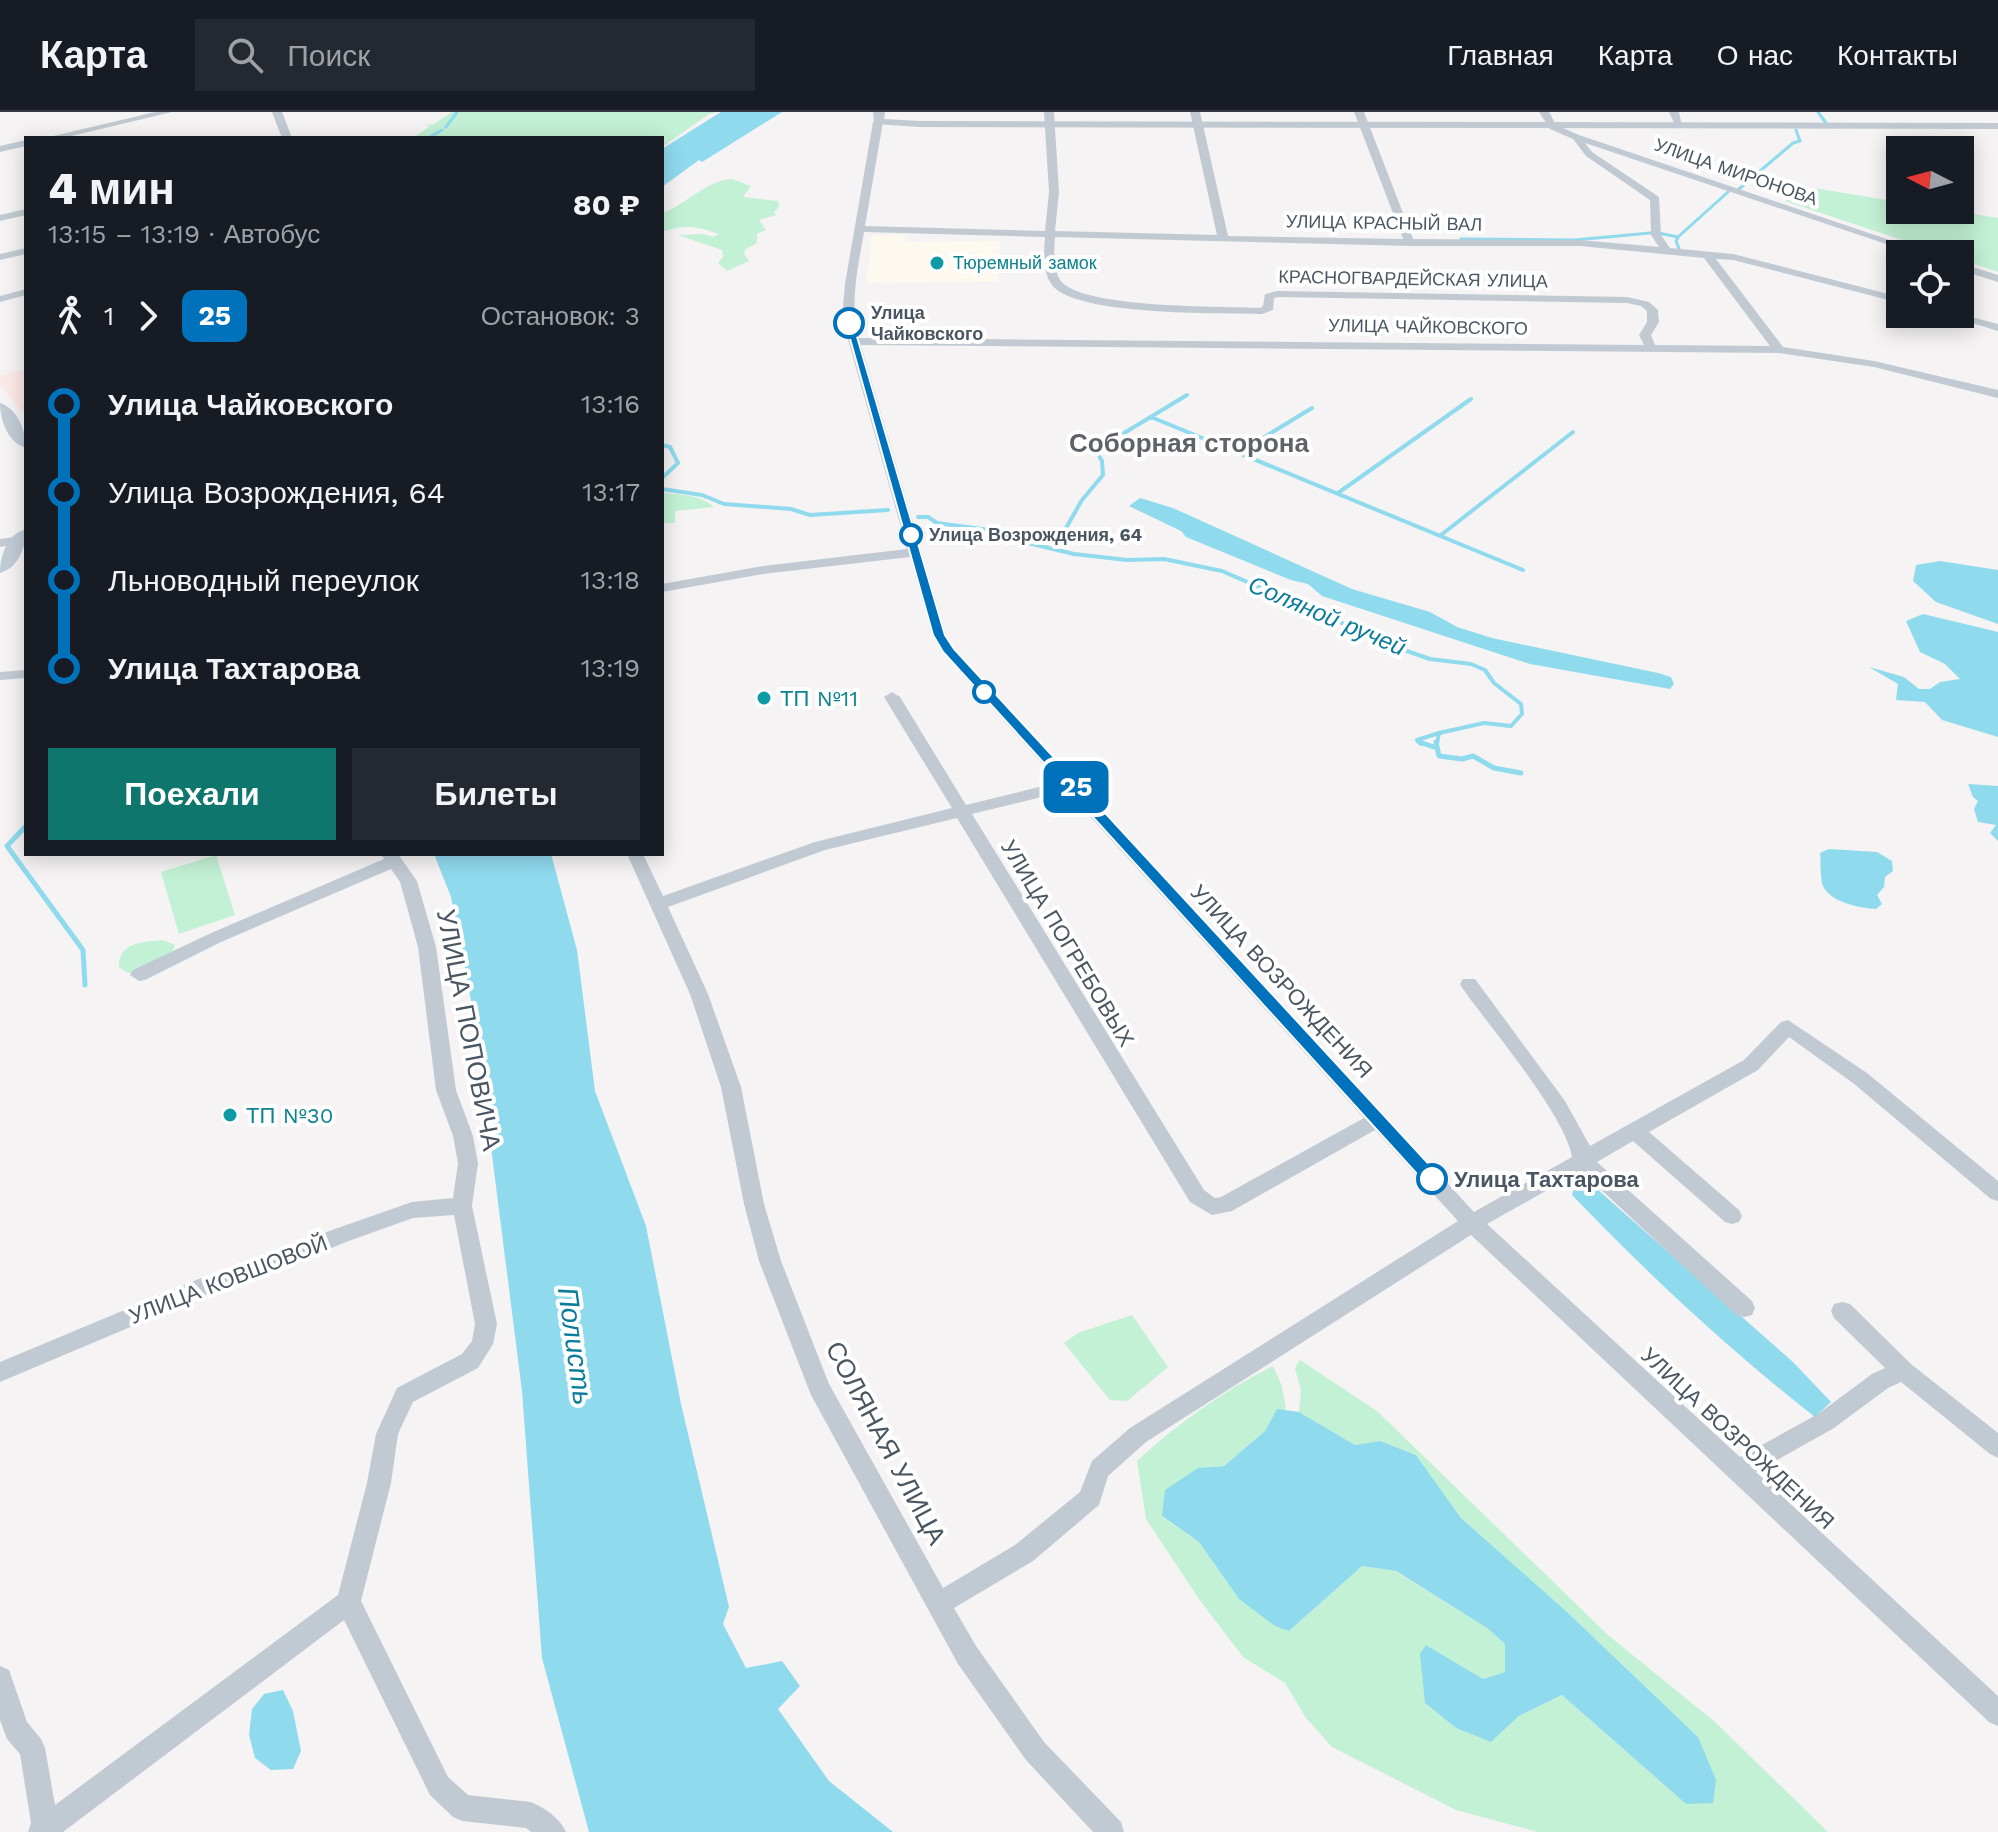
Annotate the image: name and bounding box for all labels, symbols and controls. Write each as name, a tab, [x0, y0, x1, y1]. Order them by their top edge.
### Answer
search box	[195, 19, 755, 91]
text: Карта	[40, 33, 147, 77]
icon: search	[223, 33, 267, 77]
text: Поиск	[287, 38, 370, 73]
text: Главная	[1447, 39, 1554, 72]
text: Карта	[1598, 39, 1673, 72]
text: О нас	[1717, 39, 1793, 72]
text: Контакты	[1837, 39, 1958, 72]
street label: УЛИЦА МИРОНОВА	[1652, 134, 1820, 209]
north arrow	[1886, 136, 1974, 224]
map controls	[1886, 136, 1974, 328]
text: 4 мин	[48, 163, 175, 215]
text: 80 ₽	[573, 187, 640, 222]
street label: УЛИЦА КРАСНЫЙ ВАЛ	[1286, 210, 1482, 235]
text: 13:15 – 13:19 · Автобус	[48, 219, 320, 249]
button: locate	[1886, 240, 1974, 328]
place label: Тюремный замок	[953, 252, 1097, 273]
marker: Тюремный замок	[928, 254, 946, 272]
street label: КРАСНОГВАРДЕЙСКАЯ УЛИЦА	[1278, 266, 1548, 291]
icon: walk	[48, 294, 92, 338]
icon: forward	[126, 294, 170, 338]
text: 25	[198, 299, 231, 332]
text: 1	[104, 301, 114, 331]
text: Остановок: 3	[481, 301, 640, 331]
place label: Улица Чайковского	[871, 302, 983, 344]
marker: Улица Чайковского	[834, 308, 864, 338]
street label: УЛИЦА ЧАЙКОВСКОГО	[1328, 314, 1528, 339]
text: Улица Чайковского	[108, 387, 393, 422]
text: 13:16	[581, 389, 640, 419]
district label: Соборная сторона	[1069, 428, 1309, 458]
text: Улица Возрождения, 64	[108, 475, 445, 510]
text: 13:17	[582, 477, 640, 507]
marker: Улица Возрождения, 64	[900, 524, 922, 546]
place label: Улица Возрождения, 64	[929, 524, 1143, 545]
text: Льноводный переулок	[108, 563, 419, 598]
text: 13:18	[581, 565, 640, 595]
water label: Соляной ручей	[1244, 570, 1410, 662]
text: Улица Тахтарова	[108, 651, 360, 686]
text: 13:19	[581, 653, 640, 683]
unlabelled marker	[973, 681, 995, 703]
place label: ТП №11	[780, 686, 858, 711]
marker: ТП №11	[755, 689, 773, 707]
button: Поехали	[48, 748, 336, 840]
button: Билеты	[352, 748, 640, 840]
line badge: 25	[1040, 761, 1112, 813]
text: 25	[1059, 770, 1093, 803]
street label: УЛИЦА ПОГРЕБОВЫХ	[996, 836, 1139, 1051]
street label: УЛИЦА ВОЗРОЖДЕНИЯ	[1186, 880, 1378, 1083]
street label: УЛИЦА ПОПОВИЧА	[431, 907, 507, 1154]
place label: ТП №30	[246, 1103, 333, 1128]
marker: ТП №30	[221, 1106, 239, 1124]
marker: Улица Тахтарова	[1417, 1164, 1447, 1194]
place label: Улица Тахтарова	[1454, 1167, 1640, 1192]
street label: УЛИЦА КОВШОВОЙ	[125, 1230, 331, 1329]
water label: Полисть	[551, 1285, 600, 1407]
street label: СОЛЯНАЯ УЛИЦА	[820, 1336, 953, 1550]
street label: УЛИЦА ВОЗРОЖДЕНИЯ	[1636, 1342, 1839, 1534]

